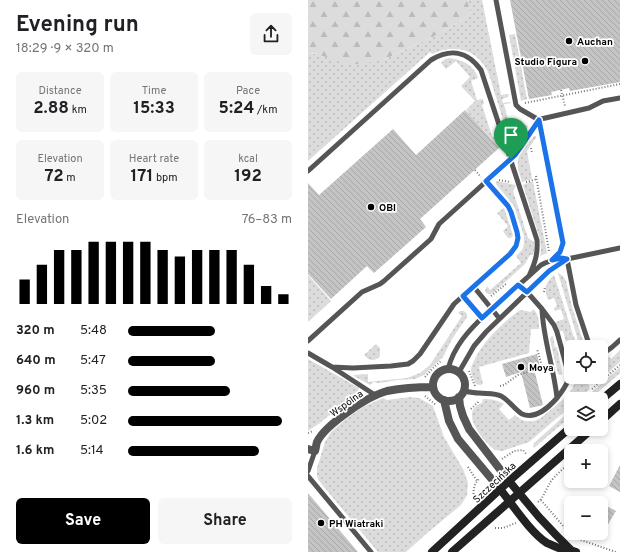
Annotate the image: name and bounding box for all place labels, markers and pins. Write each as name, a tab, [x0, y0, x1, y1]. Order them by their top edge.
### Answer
marker: Auchan	[564, 36, 574, 46]
place label: Auchan	[577, 36, 613, 49]
place label: Studio Figura	[514, 56, 577, 69]
marker: Studio Figura	[580, 56, 590, 66]
pin	[494, 118, 528, 159]
marker: OBI	[366, 202, 376, 212]
place label: OBI	[379, 202, 396, 215]
marker: Moya	[516, 362, 526, 372]
place label: Moya	[529, 362, 554, 375]
marker: PH Wiatraki	[316, 518, 326, 528]
place label: PH Wiatraki	[329, 518, 384, 531]

